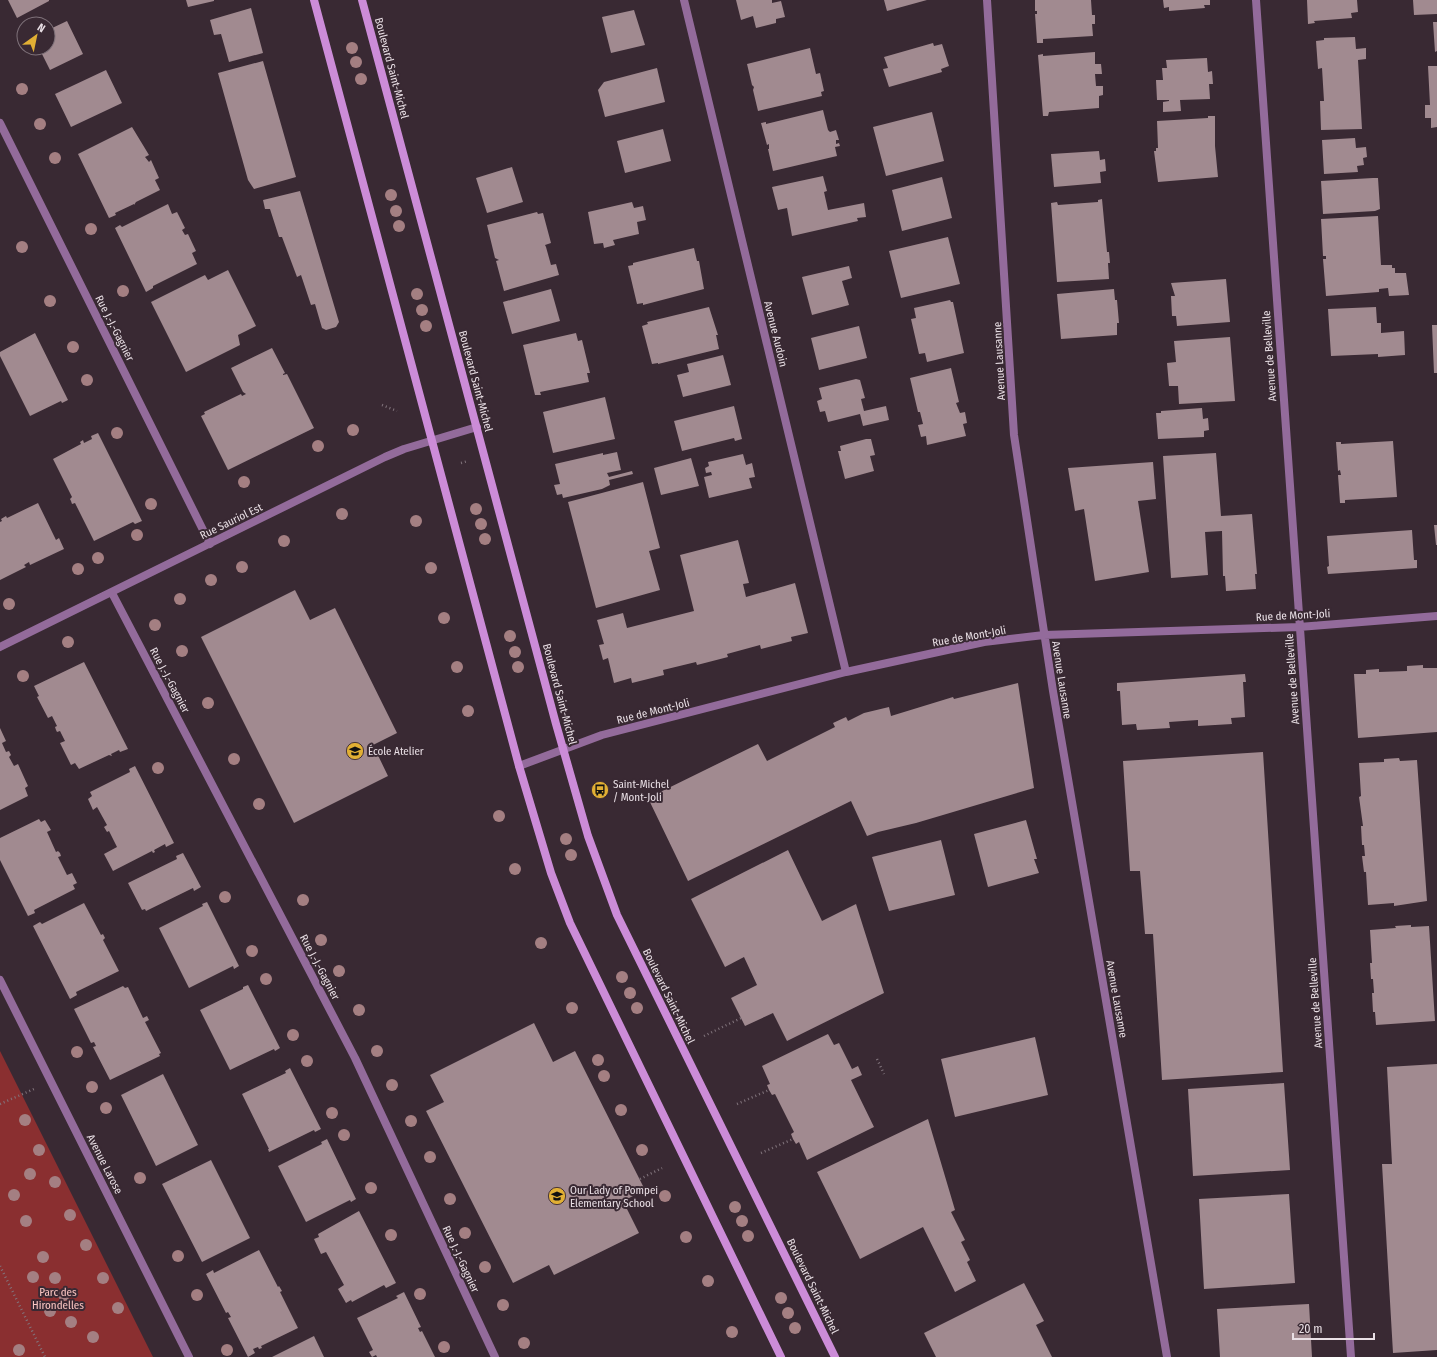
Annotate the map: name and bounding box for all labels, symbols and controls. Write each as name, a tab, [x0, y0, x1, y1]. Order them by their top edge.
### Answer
north arrow	[16, 16, 56, 56]
street label: Boulevard Saint-Michel	[372, 16, 411, 120]
text: N	[35, 21, 47, 35]
street label: Rue J.-J.-Gagnier	[92, 293, 137, 363]
street label: Avenue Audoin	[761, 300, 790, 368]
street label: Avenue de Belleville	[1260, 310, 1279, 402]
street label: Avenue Lausanne	[991, 321, 1008, 401]
street label: Boulevard Saint-Michel	[456, 329, 495, 433]
street label: Rue Sauriol Est	[198, 501, 265, 542]
street label: Rue de Mont-Joli	[1255, 607, 1331, 624]
street label: Rue de Mont-Joli	[931, 624, 1007, 649]
street label: Avenue de Belleville	[1283, 633, 1302, 725]
street label: Avenue Lausanne	[1049, 640, 1074, 720]
street label: Boulevard Saint-Michel	[540, 642, 579, 746]
street label: Rue J.-J.-Gagnier	[147, 645, 192, 715]
street label: Rue de Mont-Joli	[615, 696, 691, 727]
school or university icon: École Atelier	[345, 741, 365, 761]
place label: École Atelier	[368, 744, 424, 758]
place label: Saint-Michel / Mont-Joli	[613, 778, 669, 804]
bus stop icon: Saint-Michel / Mont-Joli	[590, 780, 610, 800]
street label: Rue J.-J.-Gagnier	[297, 932, 342, 1002]
street label: Boulevard Saint-Michel	[640, 947, 697, 1046]
street label: Avenue de Belleville	[1306, 957, 1325, 1049]
street label: Avenue Lausanne	[1103, 959, 1130, 1039]
street label: Avenue Larose	[84, 1132, 125, 1196]
place label: Our Lady of Pompei Elementary School	[570, 1184, 658, 1210]
school or university icon: Our Lady of Pompei Elementary School	[547, 1186, 567, 1206]
street label: Rue J.-J.-Gagnier	[439, 1224, 482, 1295]
street label: Boulevard Saint-Michel	[784, 1237, 841, 1336]
park label: Parc des Hirondelles	[32, 1286, 84, 1312]
scale bar	[1293, 1315, 1374, 1341]
text: 20 m	[1299, 1322, 1323, 1336]

